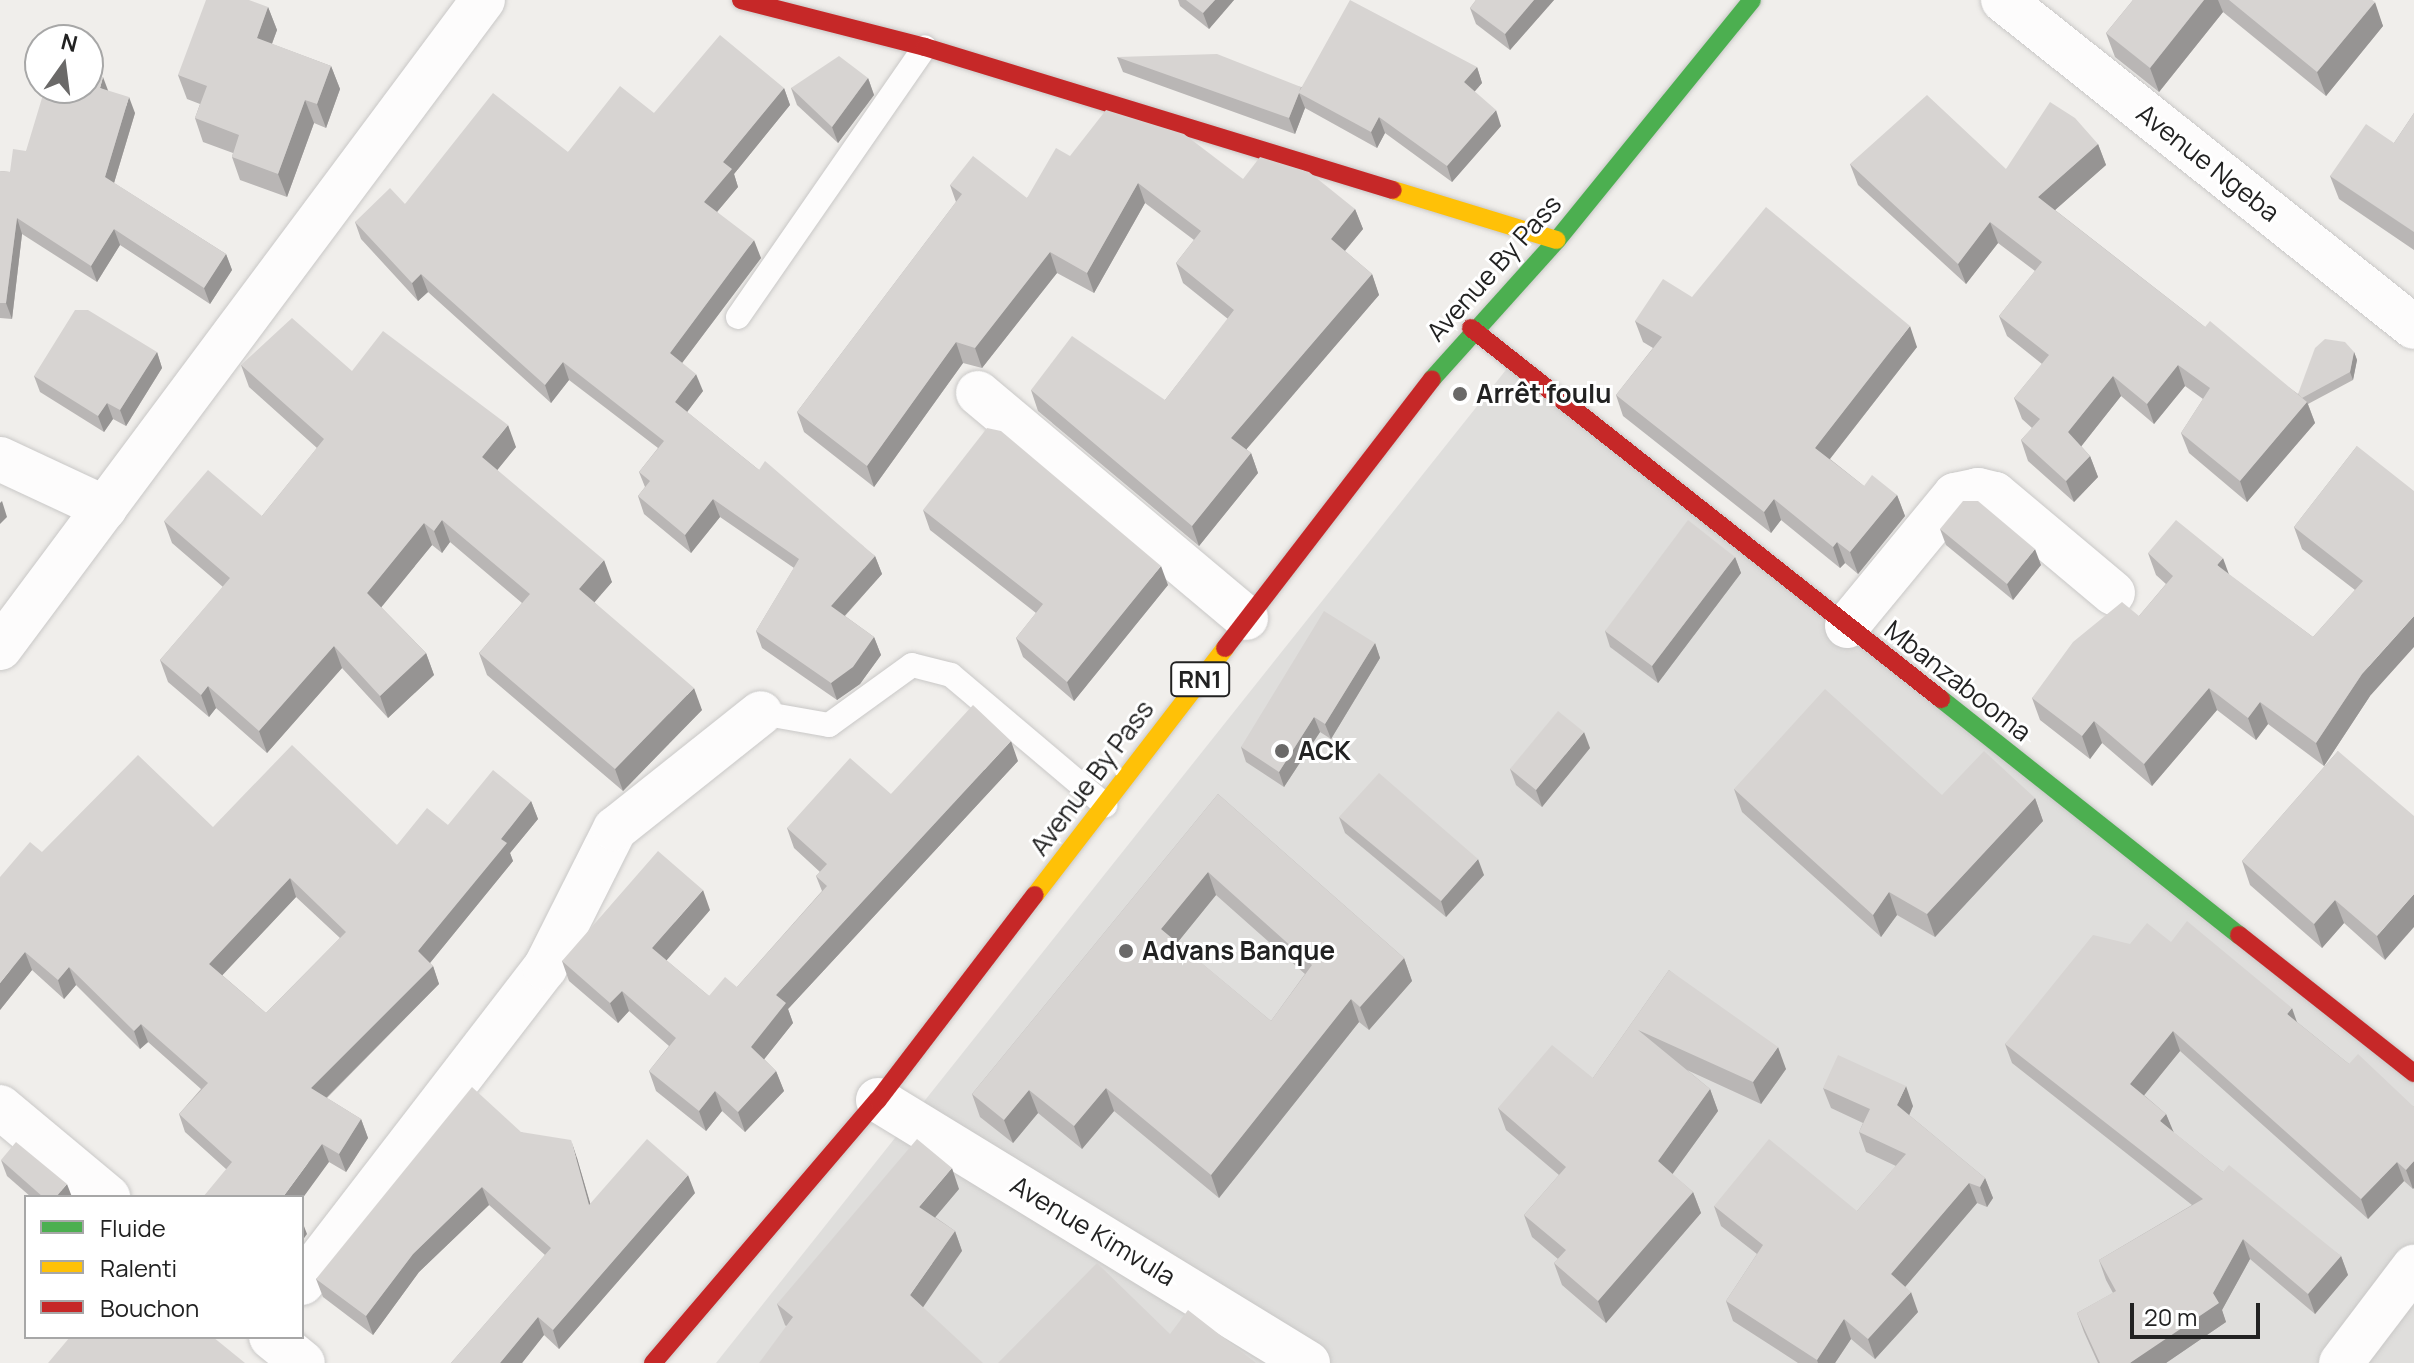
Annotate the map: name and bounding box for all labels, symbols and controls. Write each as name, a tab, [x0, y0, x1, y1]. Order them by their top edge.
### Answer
north arrow	[24, 24, 104, 104]
text: N	[58, 26, 81, 59]
street label: Avenue Ngeba	[2130, 98, 2286, 228]
street label: Avenue By Pass	[1420, 188, 1568, 348]
place label: Arrêt foulu	[1476, 378, 1611, 410]
marker: Arrêt foulu	[1451, 385, 1469, 403]
street label: Mbanzabooma	[1879, 614, 2037, 748]
road number: RN1	[1170, 659, 1230, 699]
street label: Avenue By Pass	[1024, 694, 1160, 862]
place label: ACK	[1298, 735, 1351, 767]
marker: ACK	[1273, 742, 1291, 760]
place label: Advans Banque	[1142, 935, 1335, 967]
marker: Advans Banque	[1117, 942, 1135, 960]
street label: Avenue Kimvula	[1005, 1169, 1181, 1293]
legend	[24, 1195, 304, 1339]
text: Fluide	[100, 1211, 166, 1244]
text: Ralenti	[100, 1251, 177, 1284]
scale bar	[2134, 1287, 2264, 1337]
text: Bouchon	[100, 1291, 199, 1324]
text: 20 m	[2144, 1300, 2197, 1333]

